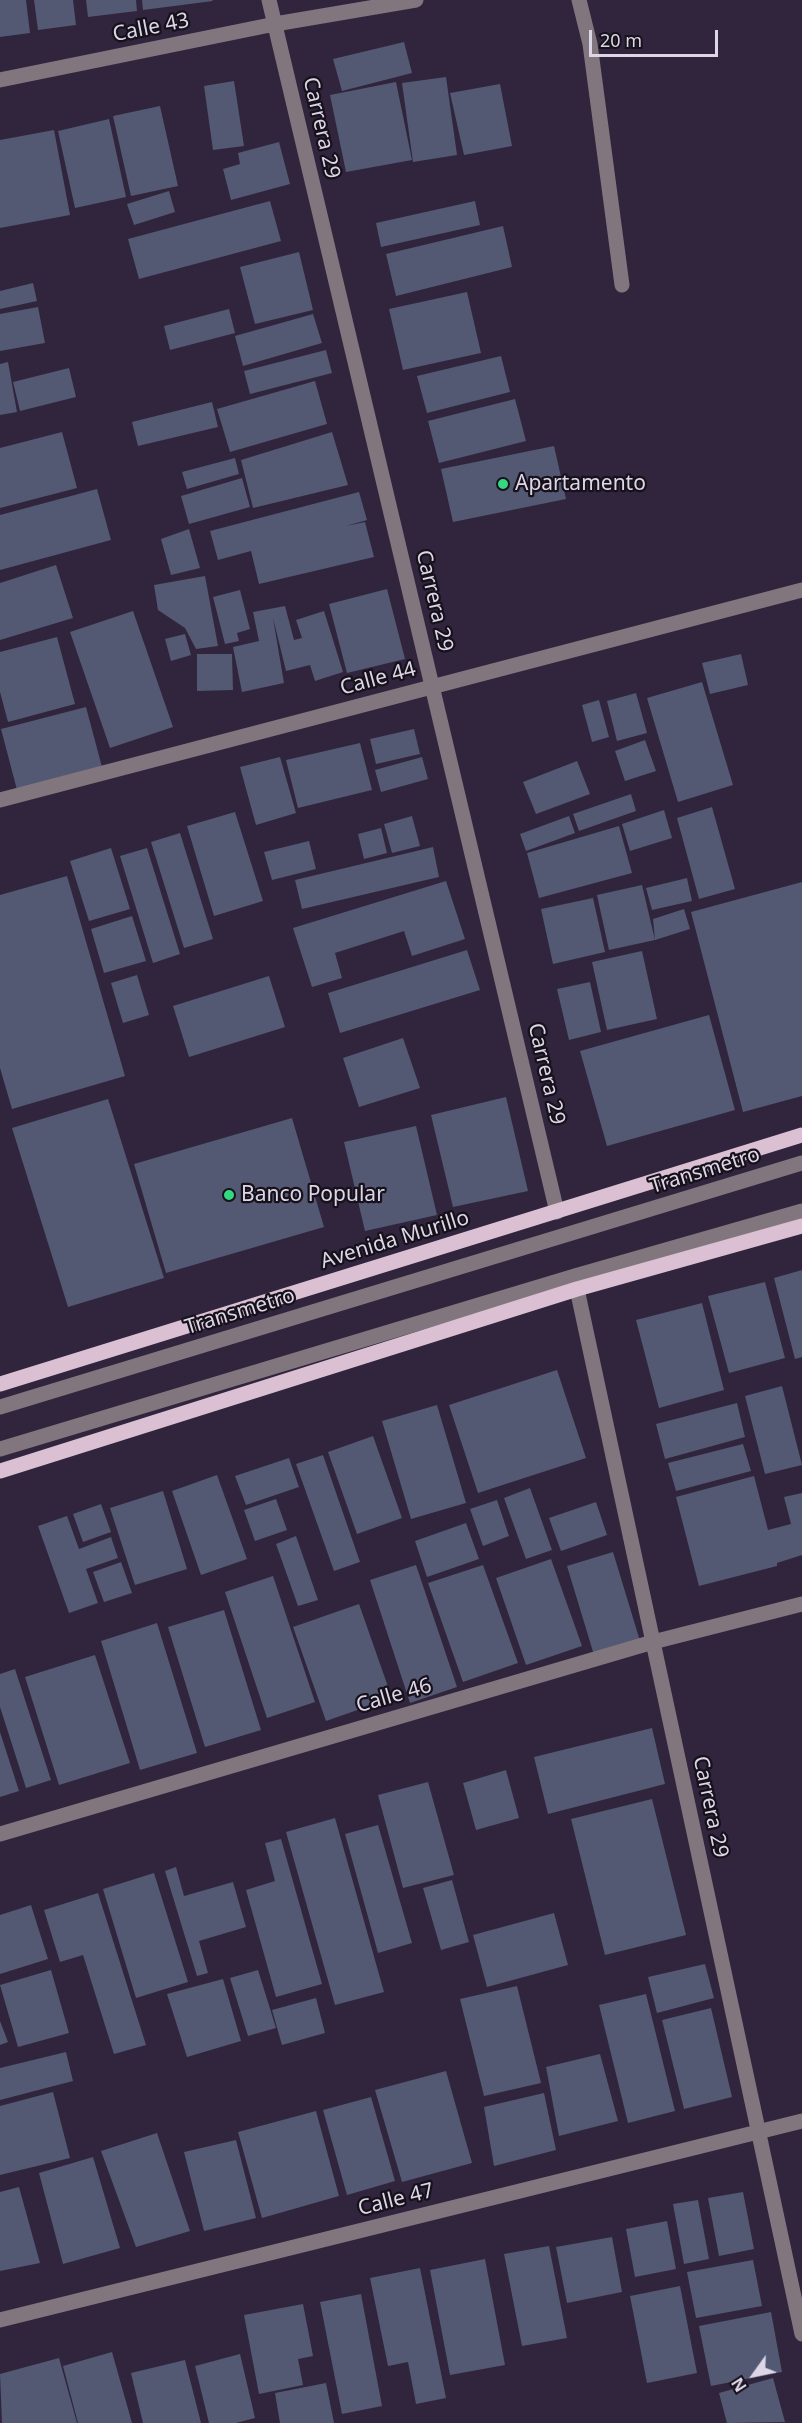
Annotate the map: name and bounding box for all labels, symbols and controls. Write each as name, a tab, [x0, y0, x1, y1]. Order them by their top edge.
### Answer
street label: Calle 43	[111, 8, 191, 48]
scale bar	[592, 18, 721, 56]
text: 20 m	[600, 28, 642, 52]
street label: Carrera 29	[297, 75, 345, 181]
place label: Apartamento	[515, 471, 646, 497]
marker: Apartamento	[496, 477, 510, 491]
street label: Carrera 29	[410, 548, 458, 654]
street label: Calle 44	[337, 657, 419, 701]
street label: Carrera 29	[522, 1021, 570, 1127]
street label: Transmetro	[647, 1142, 763, 1200]
place label: Banco Popular	[241, 1182, 385, 1208]
marker: Banco Popular	[222, 1188, 236, 1202]
street label: Avenida Murillo	[318, 1205, 472, 1275]
street label: Transmetro	[182, 1283, 298, 1341]
street label: Calle 46	[353, 1673, 435, 1719]
street label: Carrera 29	[687, 1754, 733, 1860]
street label: Calle 47	[355, 2178, 437, 2222]
north arrow	[724, 2345, 784, 2405]
text: N	[726, 2373, 752, 2396]

